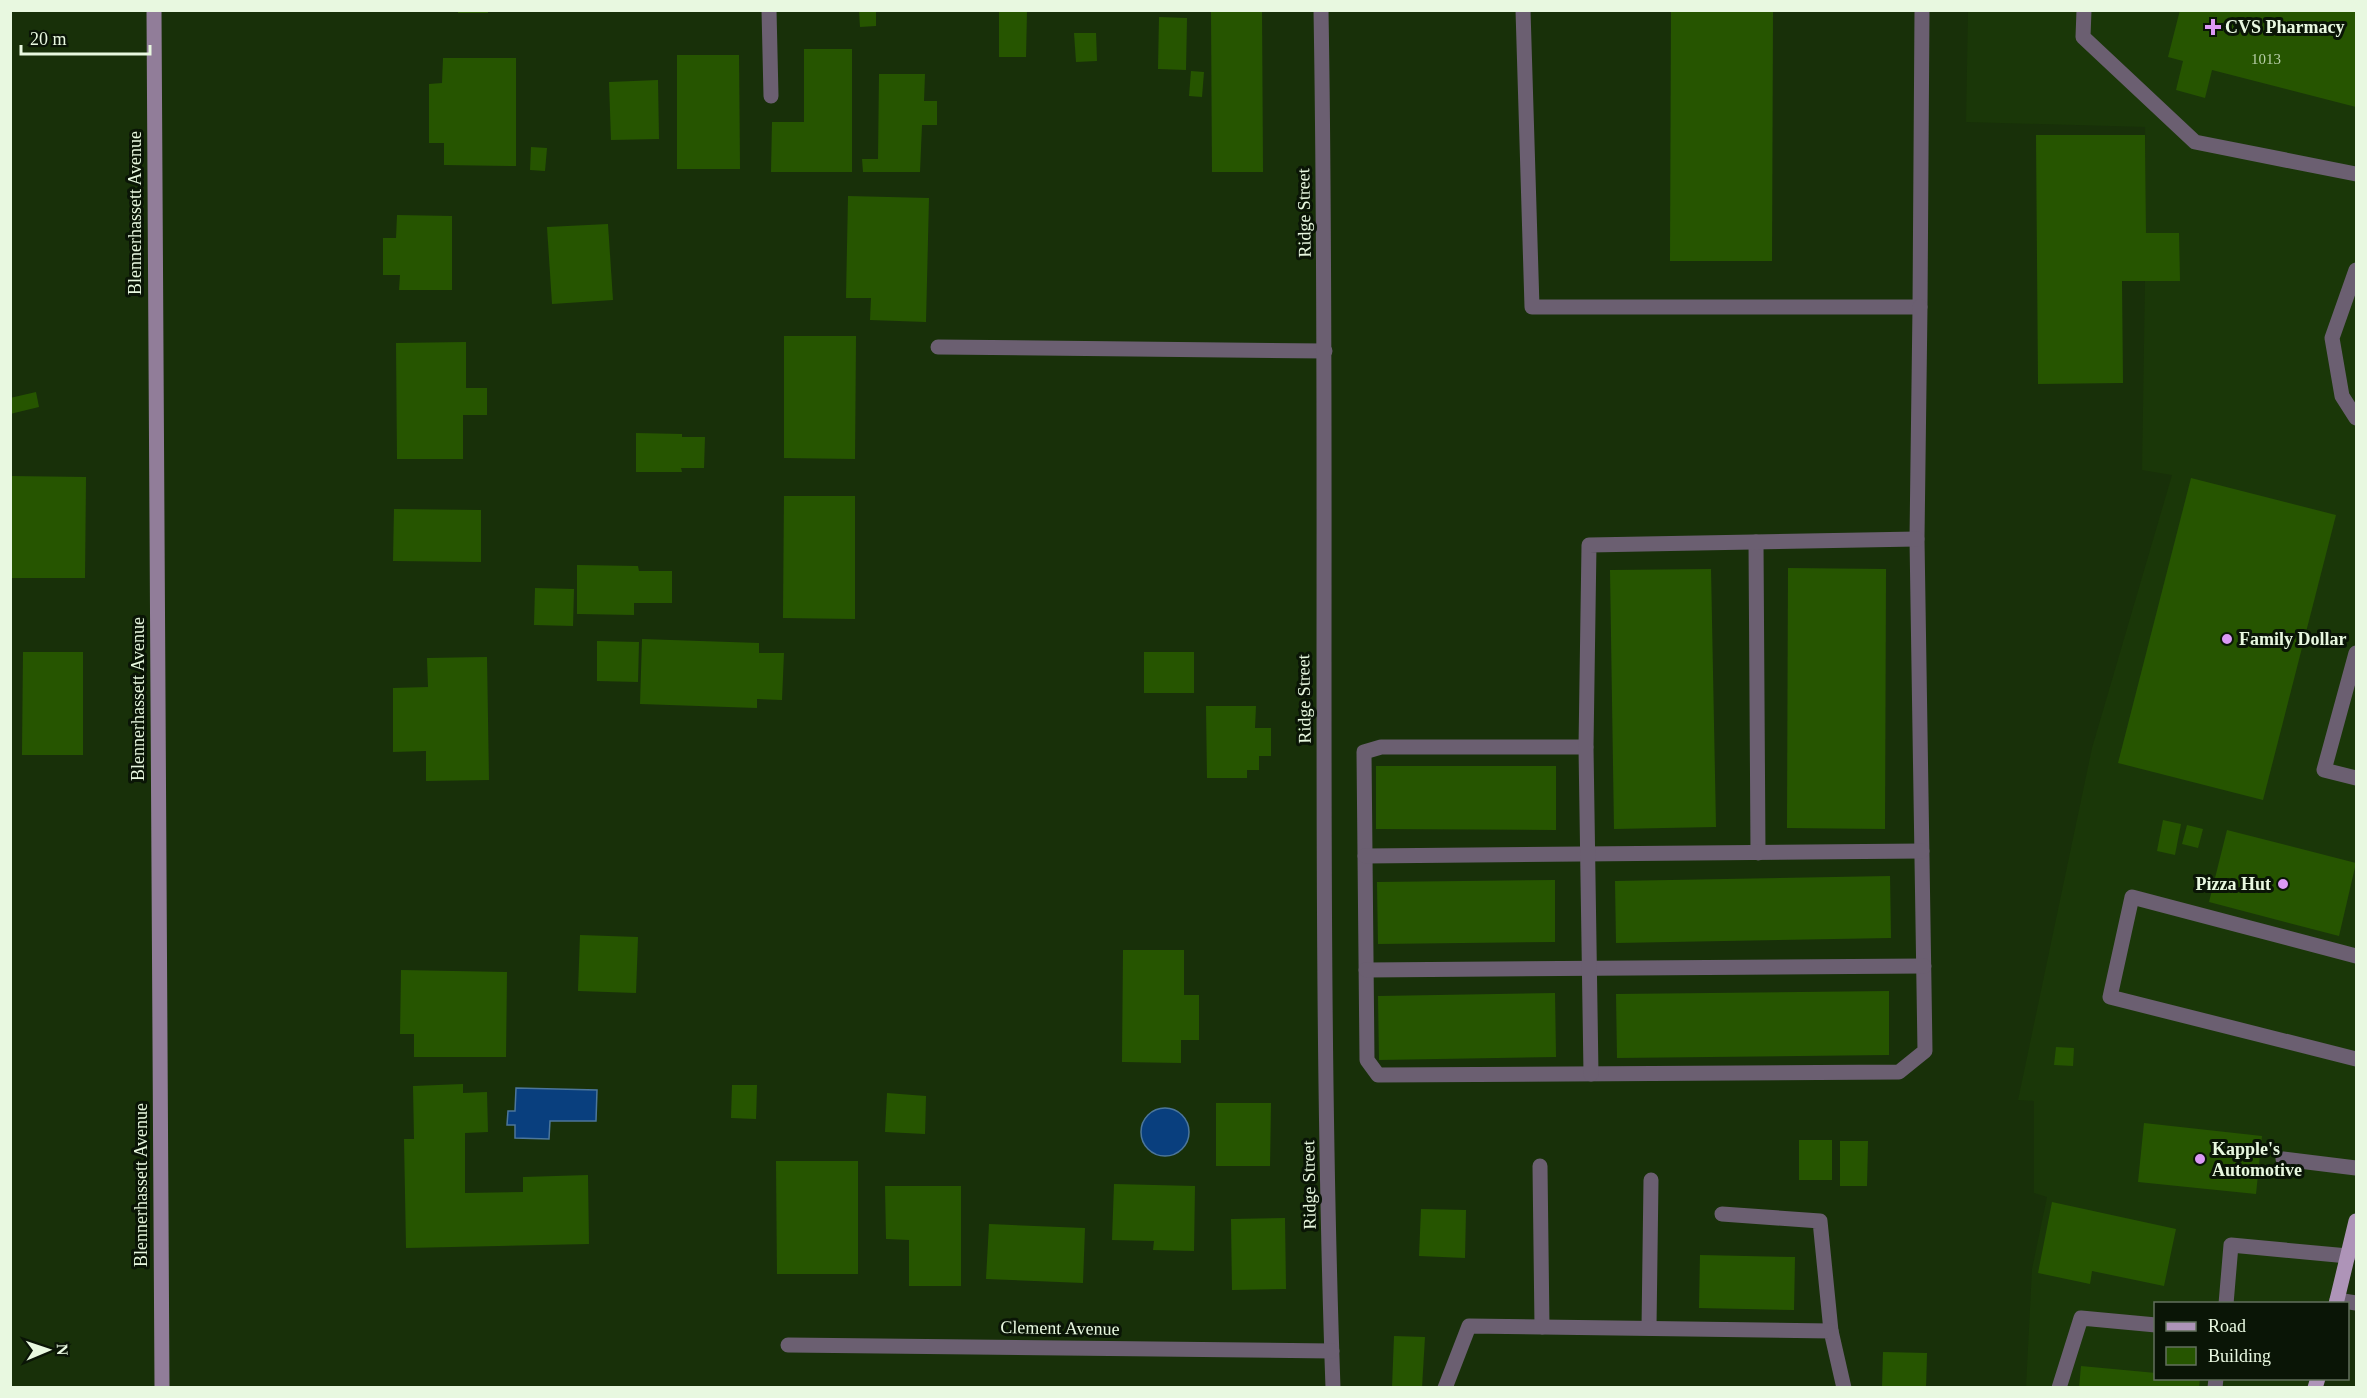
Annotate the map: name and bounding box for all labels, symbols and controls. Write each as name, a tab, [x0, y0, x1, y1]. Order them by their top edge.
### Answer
place label: CVS Pharmacy	[2225, 17, 2345, 37]
scale bar	[21, 18, 150, 56]
marker: CVS Pharmacy	[2206, 20, 2220, 34]
text: 20 m	[30, 29, 67, 49]
house number: 1013	[2251, 51, 2281, 67]
street label: Blennerhassett Avenue	[125, 131, 145, 295]
street label: Ridge Street	[1293, 168, 1315, 258]
street label: Blennerhassett Avenue	[128, 617, 148, 781]
place label: Family Dollar	[2239, 629, 2346, 649]
marker: Family Dollar	[2220, 632, 2234, 646]
street label: Ridge Street	[1293, 654, 1315, 744]
place label: Pizza Hut	[2196, 874, 2271, 894]
marker: Pizza Hut	[2276, 877, 2290, 891]
street label: Blennerhassett Avenue	[131, 1103, 151, 1267]
place label: Kapple's Automotive	[2212, 1139, 2302, 1180]
street label: Ridge Street	[1298, 1140, 1320, 1230]
marker: Kapple's Automotive	[2193, 1152, 2207, 1166]
legend	[2154, 1302, 2349, 1380]
text: Road	[2208, 1316, 2246, 1336]
street label: Clement Avenue	[1000, 1317, 1120, 1339]
north arrow	[18, 1320, 78, 1380]
text: N	[54, 1343, 71, 1356]
text: Building	[2208, 1346, 2271, 1366]

